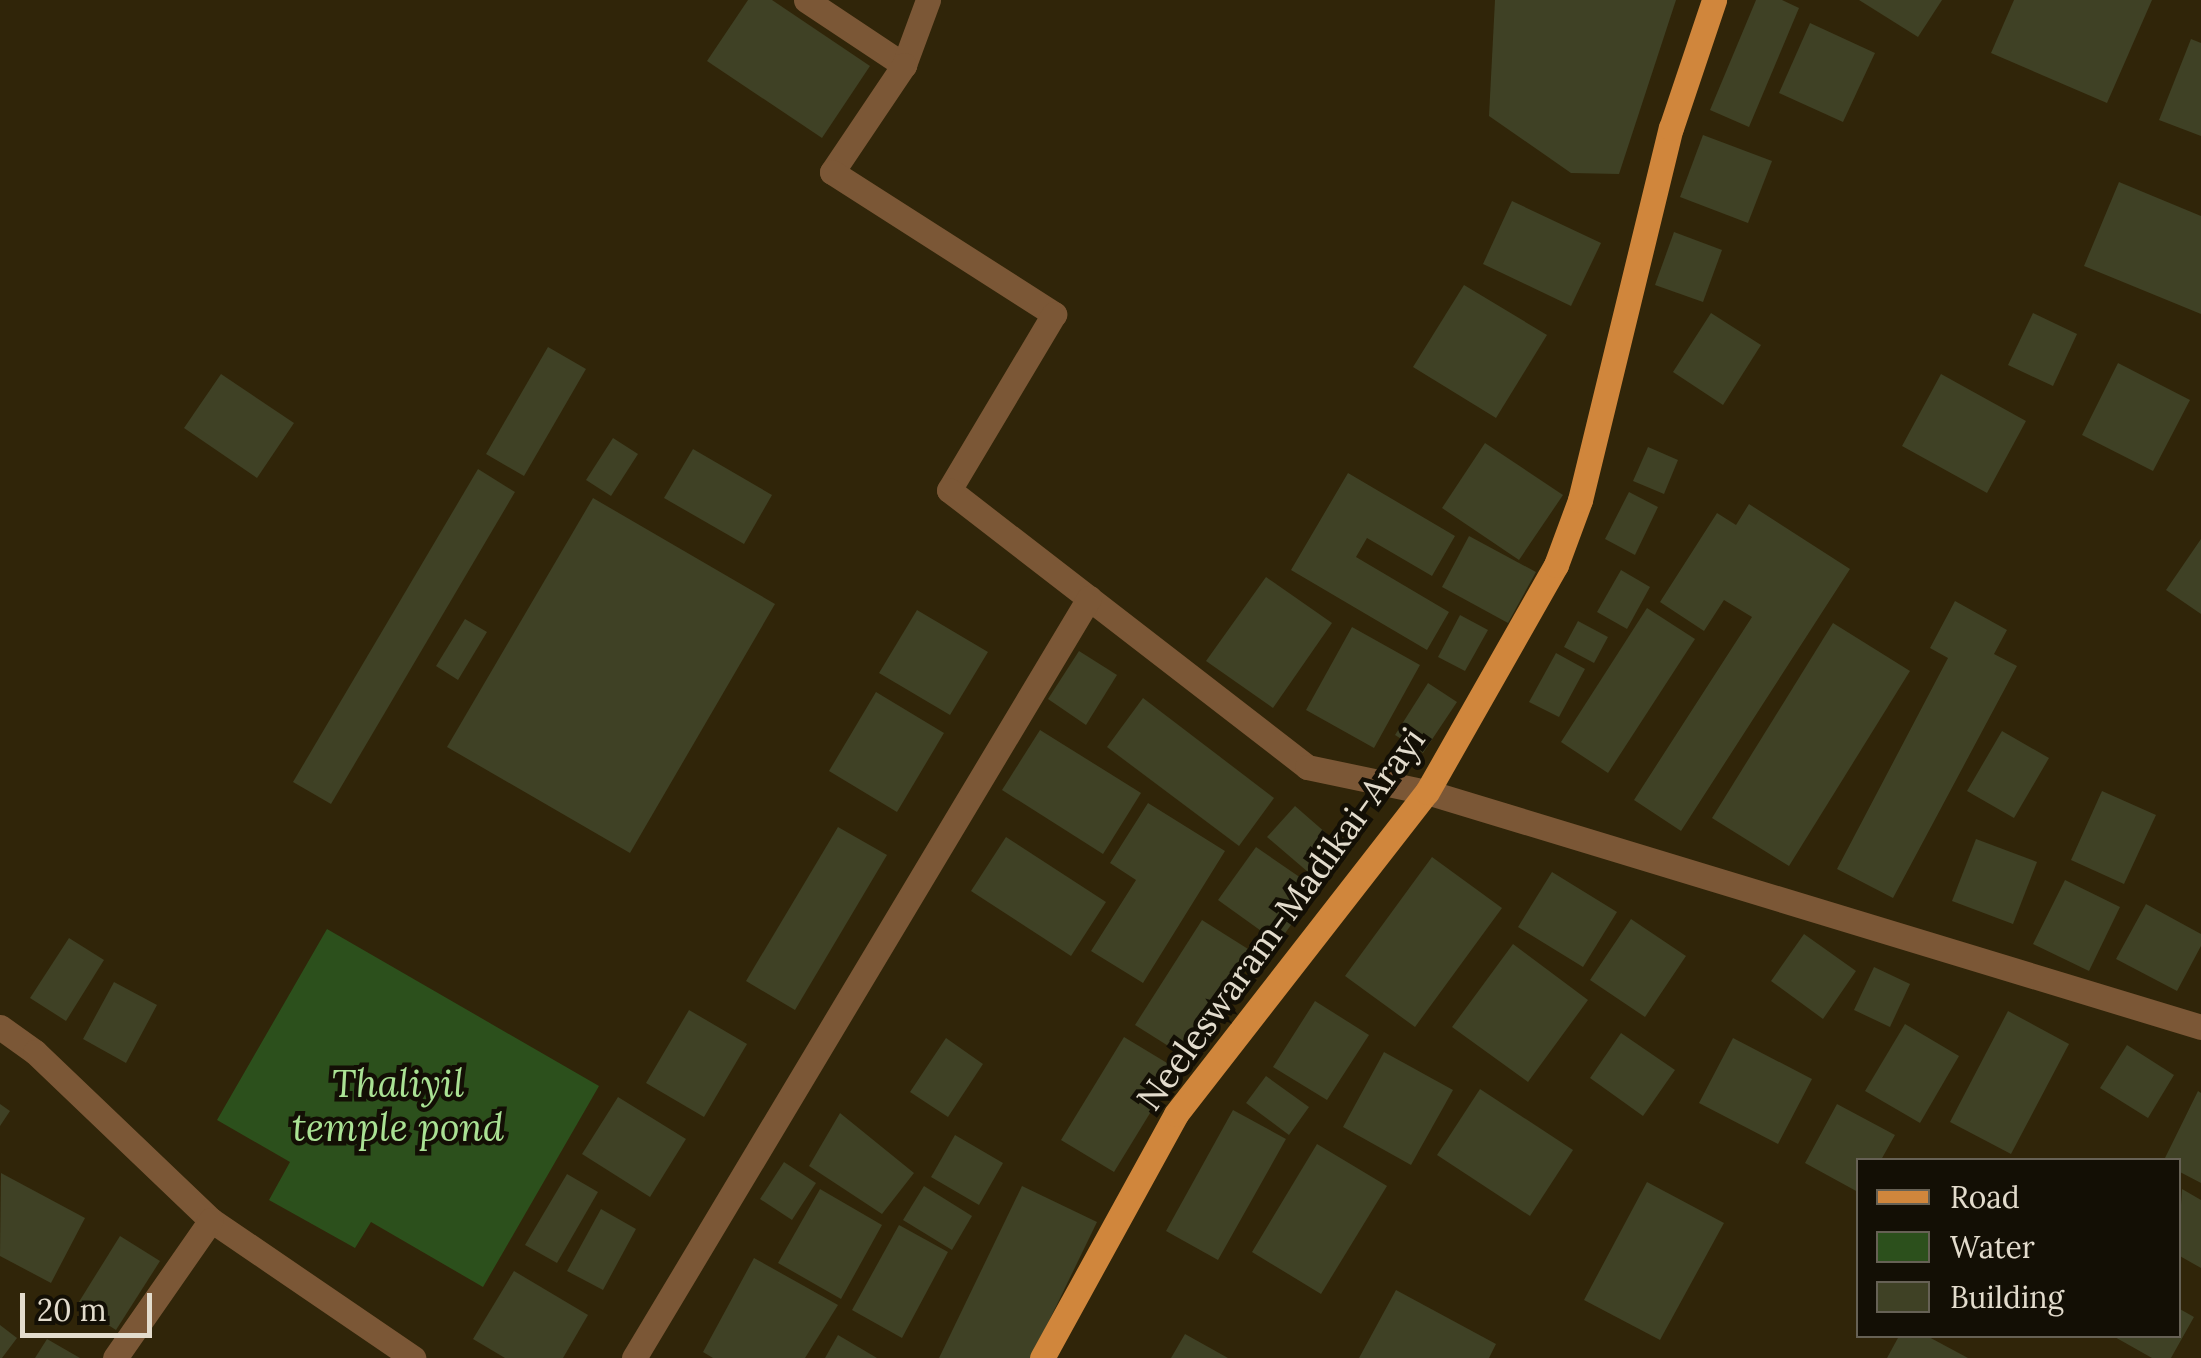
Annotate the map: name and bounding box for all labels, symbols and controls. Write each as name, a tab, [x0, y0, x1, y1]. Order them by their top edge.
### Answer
street label: Neeleswaram-Madikai-Arayi	[1128, 720, 1434, 1118]
water label: Thaliyil temple pond	[292, 1061, 504, 1150]
legend	[1856, 1158, 2181, 1338]
text: Road	[1950, 1178, 2020, 1216]
text: Water	[1950, 1228, 2035, 1266]
scale bar	[25, 1273, 158, 1335]
text: Building	[1950, 1278, 2064, 1316]
text: 20 m	[37, 1291, 106, 1329]

